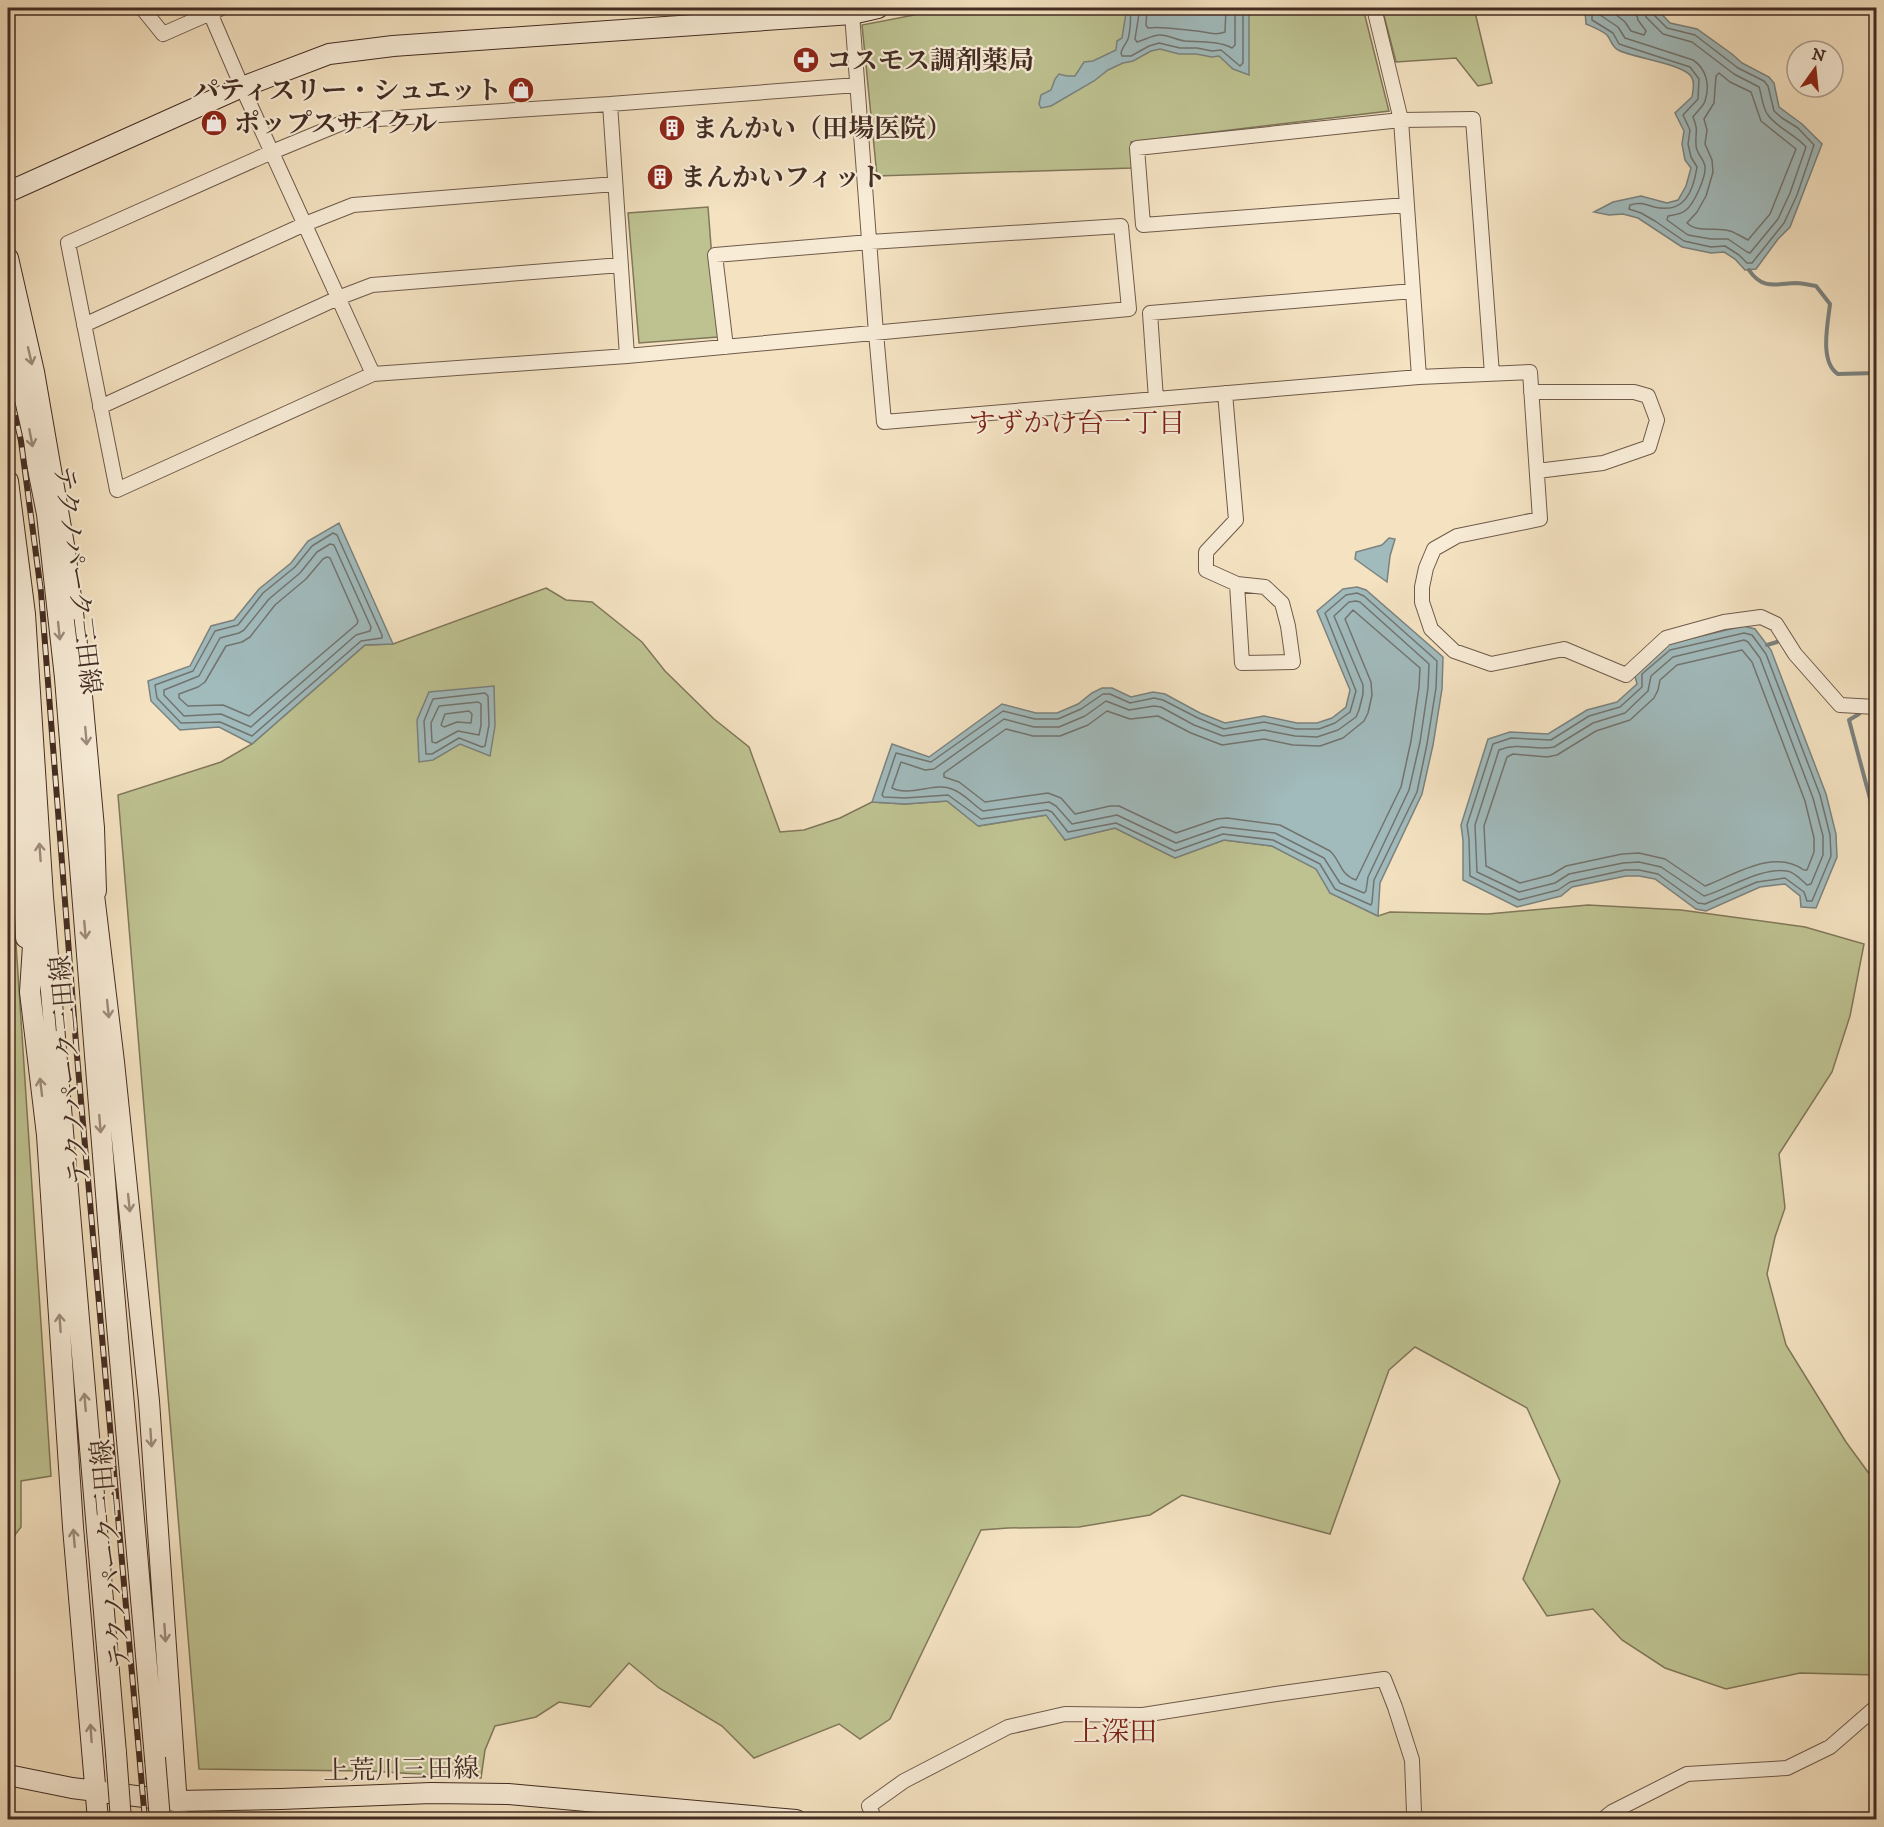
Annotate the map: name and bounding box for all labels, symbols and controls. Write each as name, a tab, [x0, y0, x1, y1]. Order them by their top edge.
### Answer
north arrow	[1785, 39, 1845, 99]
text: N	[1810, 44, 1828, 67]
pharmacy icon: コスモス調剤薬局	[791, 45, 821, 75]
place label: コスモス調剤薬局	[826, 45, 1034, 78]
place label: パティスリー・シュエット	[193, 75, 502, 108]
shop icon: パティスリー・シュエット	[506, 75, 536, 105]
shop icon: ポップスサイクル	[199, 108, 229, 138]
place label: ポップスサイクル	[234, 108, 437, 141]
building icon: まんかい（田場医院）	[657, 113, 687, 143]
place label: まんかい（田場医院）	[692, 113, 952, 146]
building icon: まんかいフィット	[645, 162, 675, 192]
place label: まんかいフィット	[680, 162, 886, 195]
one-way arrow	[25, 346, 36, 365]
district label: すずかけ台一丁目	[969, 407, 1185, 441]
one-way arrow	[26, 428, 37, 447]
street label: テクノパーク三田線	[46, 464, 107, 697]
one-way arrow	[54, 620, 65, 640]
one-way arrow	[81, 725, 92, 745]
one-way arrow	[34, 843, 45, 863]
one-way arrow	[79, 919, 90, 939]
street label: テクノパーク三田線	[44, 954, 97, 1186]
one-way arrow	[103, 998, 114, 1018]
one-way arrow	[36, 1077, 47, 1097]
one-way arrow	[95, 1114, 106, 1134]
one-way arrow	[123, 1192, 134, 1212]
one-way arrow	[55, 1313, 66, 1333]
one-way arrow	[79, 1393, 90, 1413]
one-way arrow	[146, 1428, 157, 1448]
street label: テクノパーク三田線	[85, 1438, 138, 1670]
one-way arrow	[69, 1529, 80, 1549]
one-way arrow	[160, 1623, 171, 1643]
district label: 上深田	[1073, 1715, 1157, 1750]
one-way arrow	[85, 1723, 96, 1743]
street label: 上荒川三田線	[323, 1753, 479, 1788]

